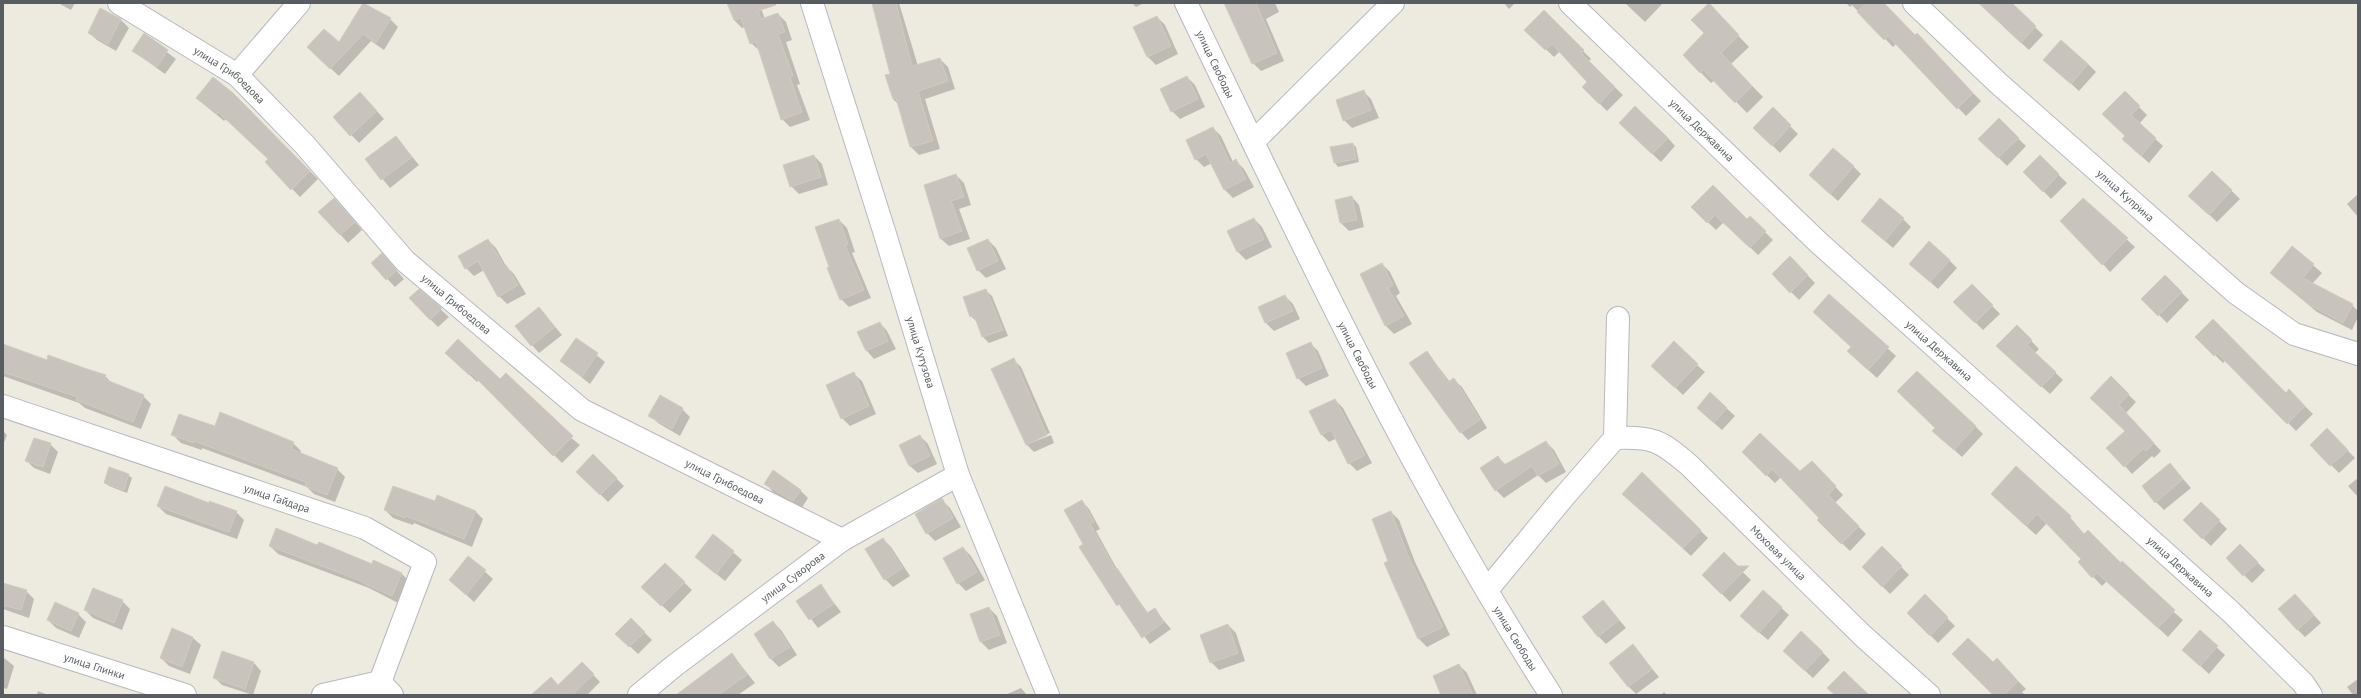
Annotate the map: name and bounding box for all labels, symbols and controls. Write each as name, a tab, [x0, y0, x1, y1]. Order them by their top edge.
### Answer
street label: улица Свободы	[1193, 28, 1238, 100]
street label: улица Грибоедова	[191, 43, 268, 106]
street label: улица Державина	[1666, 95, 1737, 165]
street label: улица Куприна	[2094, 166, 2157, 225]
street label: улица Грибоедова	[419, 271, 494, 337]
street label: улица Кутузова	[903, 315, 938, 390]
street label: улица Державина	[1903, 317, 1975, 384]
street label: улица Свободы	[1335, 319, 1381, 391]
street label: улица Грибоедова	[683, 456, 767, 507]
street label: улица Гайдара	[242, 481, 312, 516]
street label: Моховая улица	[1747, 522, 1809, 583]
street label: улица Державина	[2144, 533, 2217, 600]
street label: улица Суворова	[758, 548, 828, 605]
street label: улица Свободы	[1490, 603, 1541, 673]
street label: улица Глинки	[62, 650, 127, 682]

